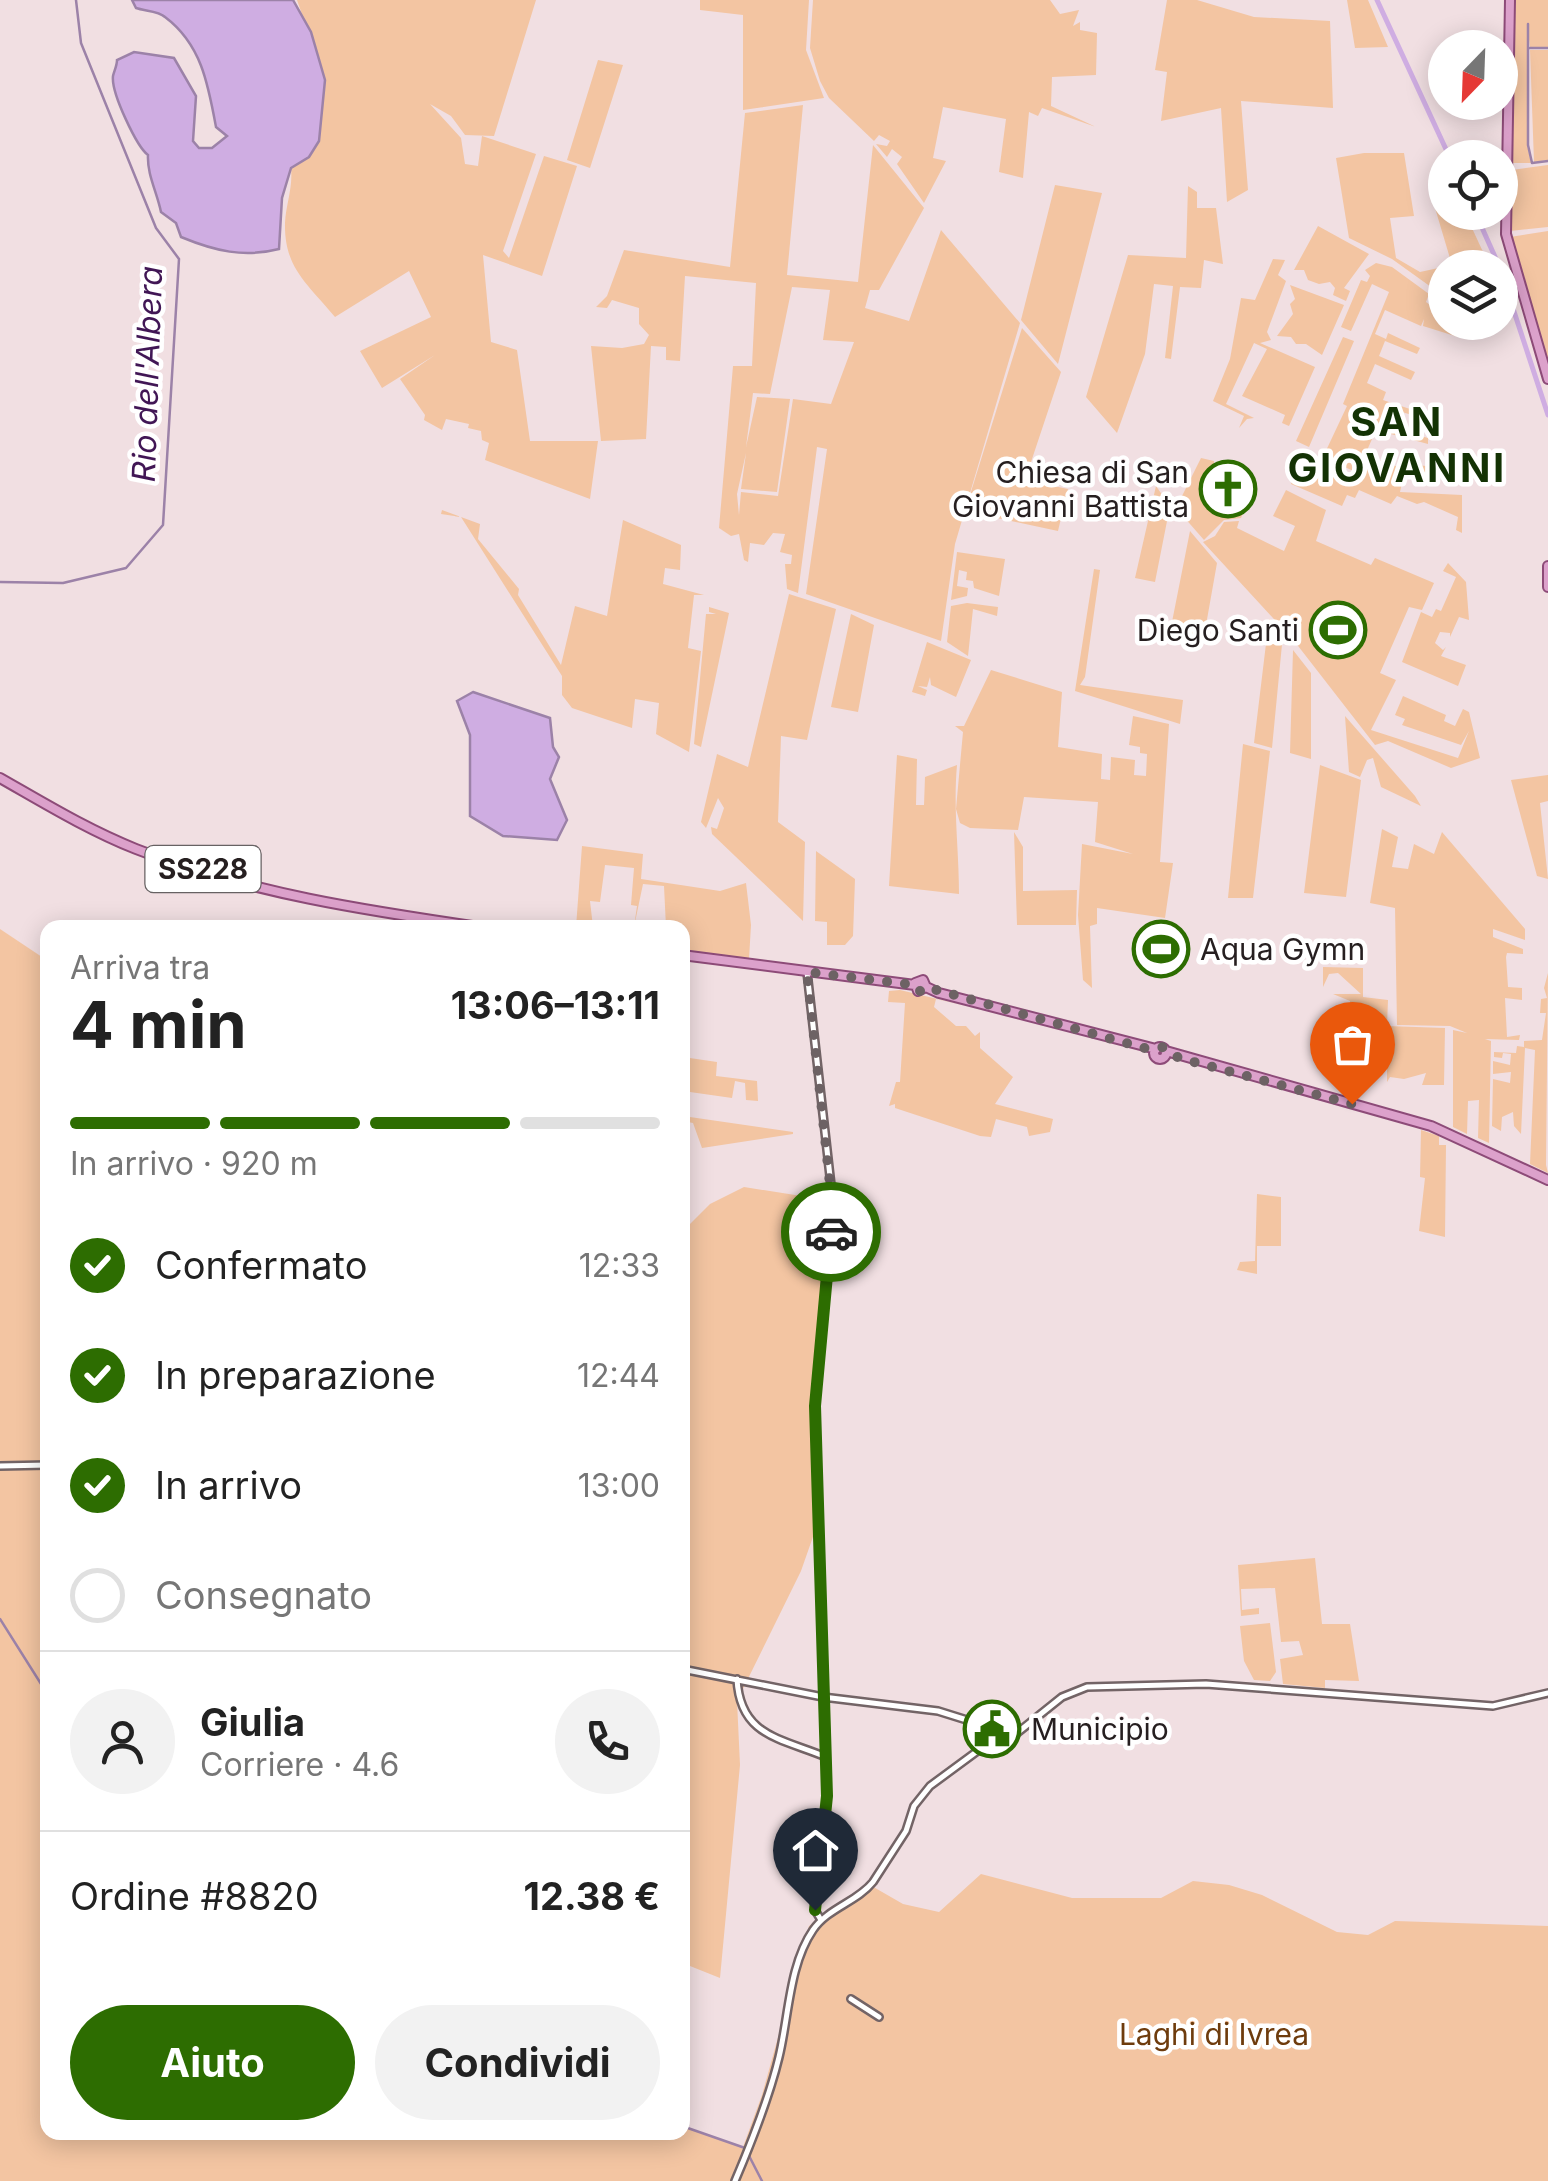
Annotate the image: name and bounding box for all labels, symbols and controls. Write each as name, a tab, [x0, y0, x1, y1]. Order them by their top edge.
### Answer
north arrow	[1428, 30, 1518, 120]
map controls	[1428, 30, 1518, 340]
button: locate	[1428, 140, 1518, 230]
button: layers	[1428, 250, 1518, 340]
water label: Rio dell'Albera	[124, 265, 170, 483]
district label: SAN GIOVANNI	[1287, 397, 1507, 492]
place label: Chiesa di San Giovanni Battista	[952, 454, 1189, 524]
church icon: Chiesa di San Giovanni Battista	[1198, 459, 1258, 519]
sports icon: Diego Santi	[1308, 600, 1368, 660]
place label: Diego Santi	[1137, 612, 1299, 648]
road number: SS228	[146, 846, 260, 892]
sports icon: Aqua Gymn	[1131, 919, 1191, 979]
place label: Aqua Gymn	[1200, 931, 1365, 967]
text: Arriva tra	[70, 948, 210, 987]
text: 13:06–13:11	[451, 982, 660, 1028]
text: 4 min	[70, 985, 247, 1064]
pin	[1310, 1002, 1395, 1105]
icon: bag	[1325, 1017, 1380, 1072]
text: In arrivo · 920 m	[70, 1144, 318, 1183]
courier	[781, 1182, 881, 1282]
icon: car	[804, 1205, 859, 1260]
icon: check	[70, 1238, 125, 1293]
text: Confermato	[155, 1242, 367, 1288]
text: 12:33	[579, 1246, 660, 1285]
icon: check	[70, 1348, 125, 1403]
text: In preparazione	[155, 1352, 436, 1398]
text: 12:44	[577, 1356, 660, 1395]
icon: check	[70, 1458, 125, 1513]
text: In arrivo	[155, 1462, 302, 1508]
text: 13:00	[578, 1466, 660, 1505]
text: Consegnato	[155, 1572, 372, 1618]
button: person	[70, 1689, 175, 1794]
button: phone	[555, 1689, 660, 1794]
text: Giulia	[200, 1699, 305, 1745]
public building icon: Municipio	[962, 1699, 1022, 1759]
place label: Municipio	[1031, 1711, 1169, 1747]
text: Corriere · 4.6	[200, 1745, 399, 1784]
pin	[773, 1808, 858, 1911]
icon: home	[788, 1823, 843, 1878]
text: Ordine #8820	[70, 1873, 319, 1919]
text: 12.38 €	[524, 1873, 660, 1919]
button: Aiuto	[70, 2005, 355, 2120]
button: Condividi	[375, 2005, 660, 2120]
park label: Laghi di Ivrea	[1119, 2016, 1309, 2052]

